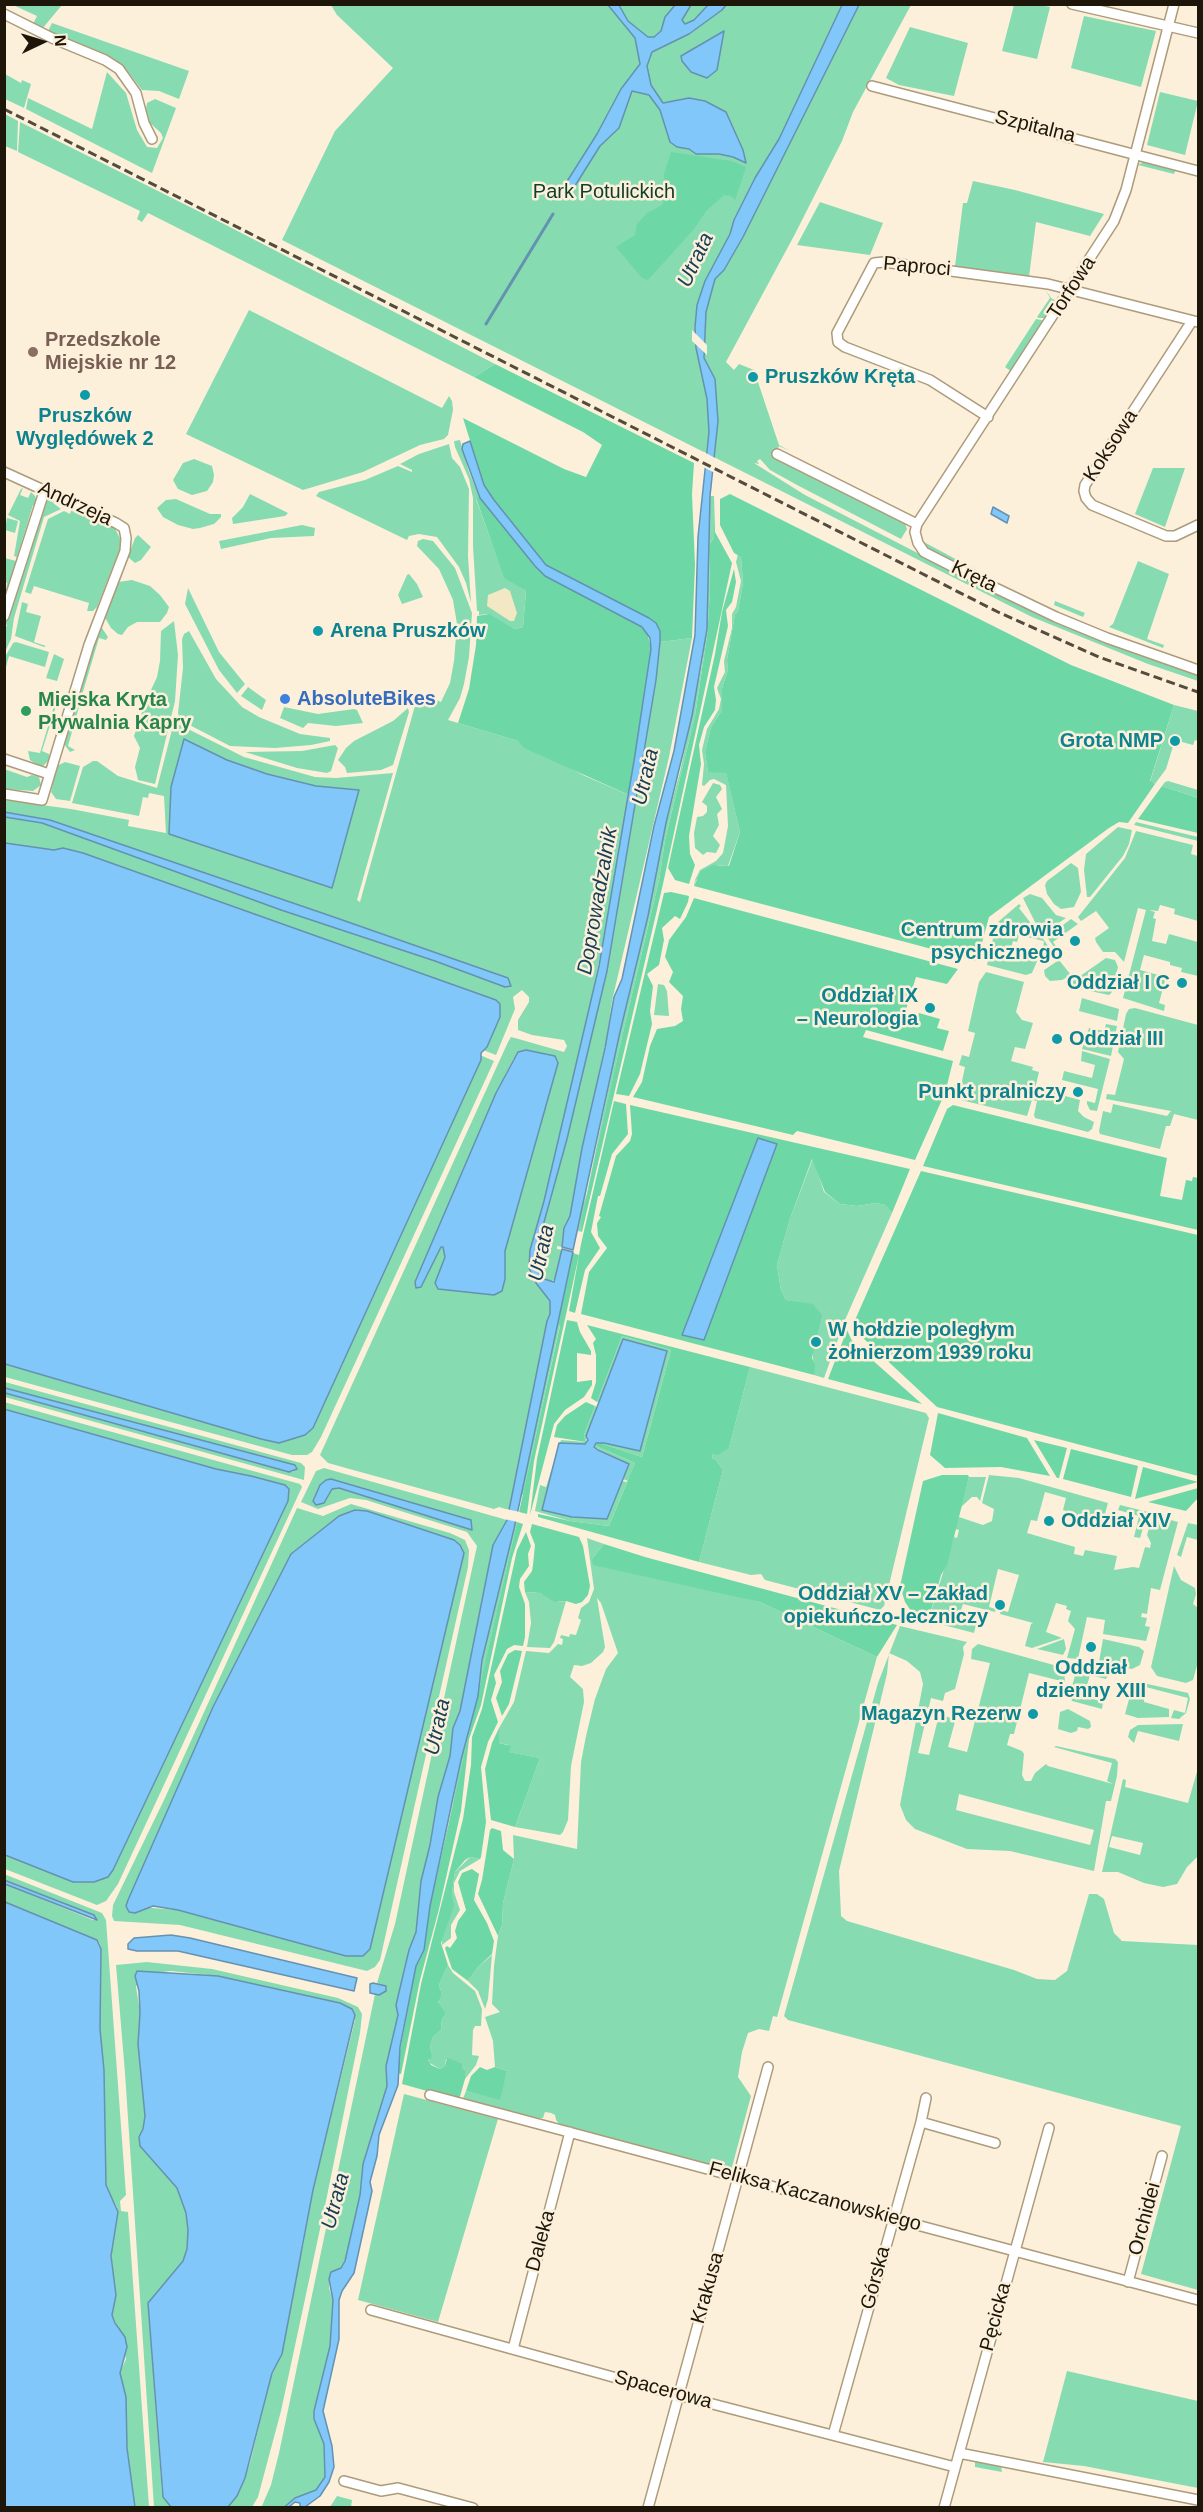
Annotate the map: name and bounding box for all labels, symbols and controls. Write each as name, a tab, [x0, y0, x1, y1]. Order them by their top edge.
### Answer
north arrow	[12, 12, 72, 72]
text: N	[52, 34, 69, 47]
street label: Szpitalna	[992, 105, 1078, 149]
park label: Park Potulickich	[533, 180, 675, 204]
water label: Utrata	[672, 229, 720, 291]
street label: Paproci	[882, 252, 952, 282]
street label: Torfowa	[1043, 252, 1101, 324]
place label: Przedszkole Miejskie nr 12	[45, 328, 176, 375]
marker: Przedszkole Miejskie nr 12	[26, 345, 40, 359]
place label: Pruszków Kręta	[765, 365, 915, 389]
marker: Pruszków Kręta	[746, 370, 760, 384]
marker: Pruszków Wyględówek 2	[78, 388, 92, 402]
place label: Pruszków Wyględówek 2	[16, 404, 154, 451]
street label: Koksowa	[1079, 405, 1143, 487]
street label: Andrzeja	[34, 476, 116, 532]
street label: Kręta	[947, 556, 1001, 598]
place label: Arena Pruszków	[330, 619, 486, 643]
marker: Arena Pruszków	[311, 624, 325, 638]
place label: AbsoluteBikes	[297, 687, 436, 711]
place label: Miejska Kryta Pływalnia Kapry	[38, 688, 191, 735]
marker: AbsoluteBikes	[278, 692, 292, 706]
marker: Miejska Kryta Pływalnia Kapry	[19, 704, 33, 718]
place label: Grota NMP	[1060, 729, 1163, 753]
marker: Grota NMP	[1168, 734, 1182, 748]
water label: Utrata	[627, 746, 665, 808]
water label: Doprowadzalnik	[573, 825, 623, 977]
place label: Centrum zdrowia psychicznego	[901, 918, 1063, 965]
marker: Centrum zdrowia psychicznego	[1068, 934, 1082, 948]
place label: Oddział I C	[1067, 971, 1170, 995]
marker: Oddział I C	[1175, 976, 1189, 990]
place label: Oddział IX – Neurologia	[797, 984, 918, 1031]
marker: Oddział IX – Neurologia	[923, 1001, 937, 1015]
place label: Oddział III	[1069, 1027, 1163, 1051]
marker: Oddział III	[1050, 1032, 1064, 1046]
place label: Punkt pralniczy	[918, 1080, 1066, 1104]
marker: Punkt pralniczy	[1071, 1085, 1085, 1099]
water label: Utrata	[524, 1222, 560, 1284]
place label: W hołdzie poległym żołnierzom 1939 roku	[828, 1318, 1031, 1365]
marker: W hołdzie poległym żołnierzom 1939 roku	[809, 1335, 823, 1349]
place label: Oddział XIV	[1061, 1509, 1171, 1533]
marker: Oddział XIV	[1042, 1514, 1056, 1528]
place label: Oddział XV – Zakład opiekuńczo-leczniczy	[784, 1582, 988, 1629]
marker: Oddział XV – Zakład opiekuńczo-leczniczy	[993, 1598, 1007, 1612]
marker: Oddział dzienny XIII	[1084, 1640, 1098, 1654]
place label: Oddział dzienny XIII	[1036, 1656, 1146, 1703]
water label: Utrata	[420, 1696, 456, 1758]
place label: Magazyn Rezerw	[861, 1702, 1021, 1726]
marker: Magazyn Rezerw	[1026, 1707, 1040, 1721]
street label: Feliksa Kaczanowskiego	[706, 2157, 924, 2237]
water label: Utrata	[316, 2170, 356, 2232]
street label: Orchidei	[1124, 2180, 1166, 2258]
street label: Daleka	[521, 2208, 561, 2274]
street label: Górska	[856, 2244, 896, 2312]
street label: Krakusa	[686, 2249, 730, 2327]
street label: Pęcicka	[975, 2280, 1017, 2354]
street label: Spacerowa	[612, 2365, 714, 2415]

